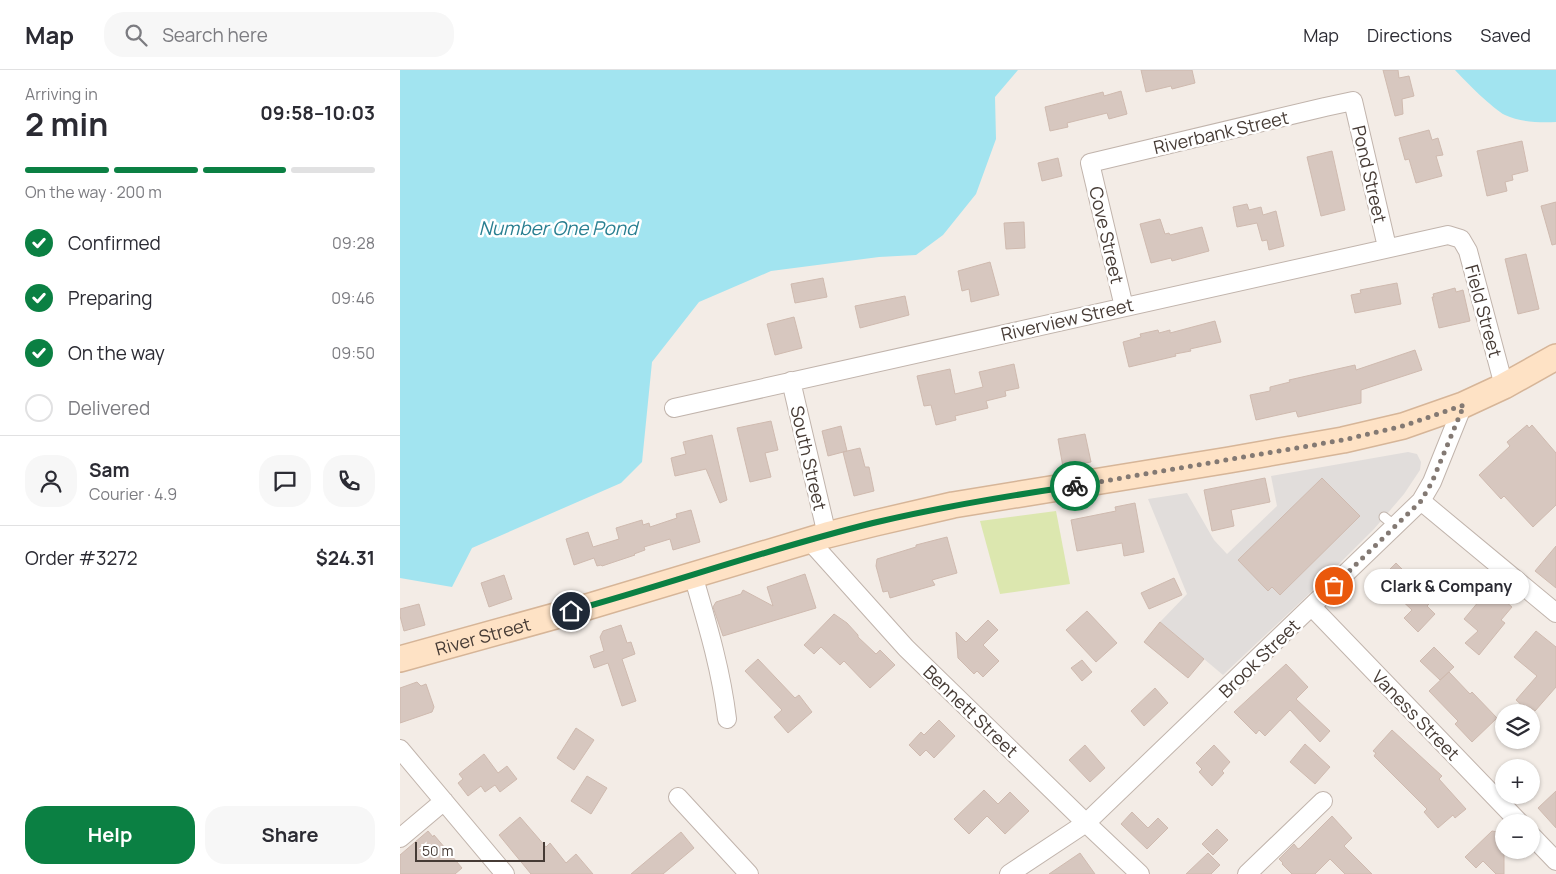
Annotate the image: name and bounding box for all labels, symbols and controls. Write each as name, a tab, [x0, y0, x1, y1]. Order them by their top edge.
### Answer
search box	[104, 12, 454, 57]
text: Map	[25, 18, 74, 51]
icon: search	[122, 21, 150, 49]
text: Search here	[162, 22, 268, 48]
text: Map	[1303, 23, 1339, 47]
text: Directions	[1367, 23, 1452, 47]
text: Saved	[1480, 23, 1531, 47]
text: Arriving in	[25, 83, 98, 105]
text: 09:58–10:03	[260, 100, 375, 126]
text: 2 min	[25, 102, 108, 146]
street label: Riverbank Street	[1151, 105, 1291, 159]
street label: Pond Street	[1347, 123, 1393, 225]
text: On the way · 200 m	[25, 181, 162, 203]
street label: Cove Street	[1084, 184, 1130, 286]
water label: Number One Pond	[479, 215, 640, 241]
icon: check	[25, 229, 53, 257]
text: Confirmed	[68, 230, 161, 256]
text: 09:28	[332, 232, 375, 254]
street label: Field Street	[1460, 262, 1508, 360]
icon: check	[25, 284, 53, 312]
text: Preparing	[68, 285, 153, 311]
text: 09:46	[331, 287, 375, 309]
street label: Riverview Street	[998, 292, 1136, 346]
icon: check	[25, 339, 53, 367]
text: On the way	[68, 340, 165, 366]
text: 09:50	[332, 342, 375, 364]
text: Delivered	[68, 395, 150, 421]
street label: South Street	[785, 403, 833, 513]
button: person	[25, 455, 77, 507]
button: chat	[259, 455, 311, 507]
button: phone	[323, 455, 375, 507]
text: Sam	[89, 457, 130, 483]
courier	[1050, 461, 1100, 511]
icon: bike	[1061, 472, 1089, 500]
text: Courier · 4.9	[89, 483, 177, 505]
text: Order #3272	[25, 545, 138, 571]
text: $24.31	[316, 545, 375, 571]
pin	[1313, 565, 1355, 607]
callout: Clark & Company	[1364, 568, 1529, 604]
icon: bag	[1320, 572, 1348, 600]
text: Clark & Company	[1381, 575, 1512, 597]
pin	[550, 590, 592, 632]
icon: home	[557, 597, 585, 625]
street label: River Street	[432, 611, 533, 661]
street label: Brook Street	[1213, 613, 1305, 703]
street label: Bennett Street	[918, 660, 1024, 762]
street label: Vaness Street	[1367, 665, 1465, 765]
map controls	[1495, 704, 1540, 859]
button: layers	[1495, 704, 1540, 749]
button: +	[1495, 759, 1540, 804]
button: Help	[25, 806, 195, 864]
button: Share	[205, 806, 375, 864]
button: −	[1495, 814, 1540, 859]
scale bar	[415, 839, 545, 862]
text: 50 m	[422, 841, 453, 860]

